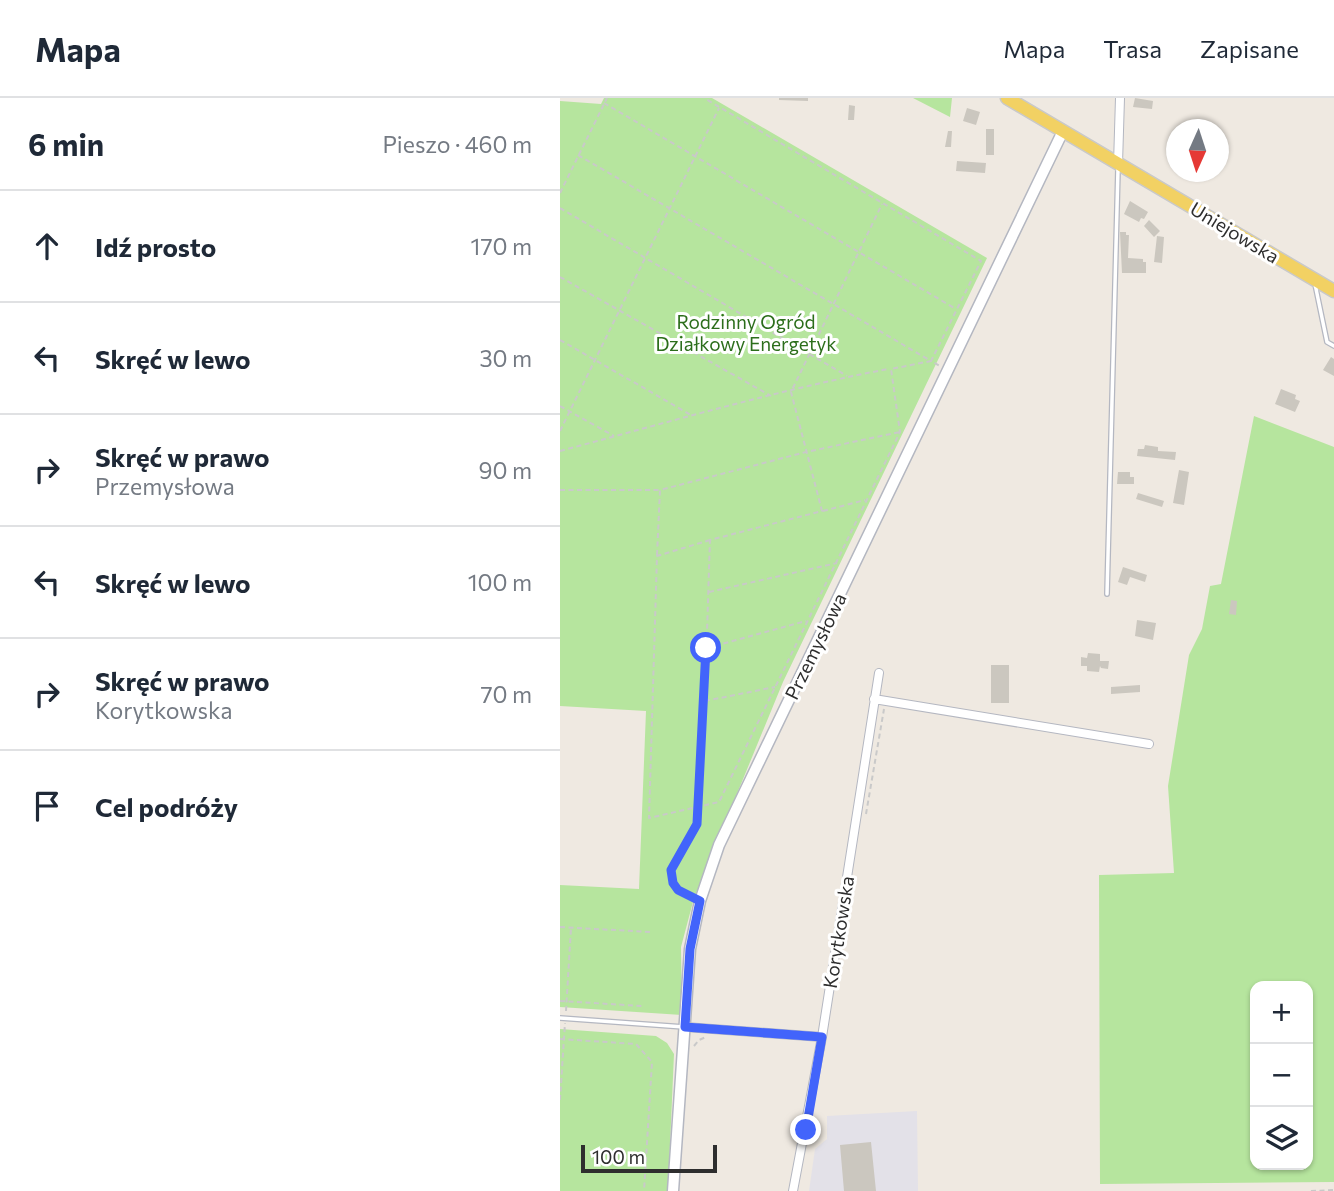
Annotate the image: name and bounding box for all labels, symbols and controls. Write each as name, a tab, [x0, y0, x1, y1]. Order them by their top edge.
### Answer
text: Mapa	[35, 28, 121, 69]
text: Mapa	[1003, 34, 1065, 63]
text: Trasa	[1103, 34, 1162, 63]
text: Zapisane	[1200, 34, 1299, 63]
north arrow	[1166, 119, 1229, 182]
text: 6 min	[28, 125, 104, 162]
text: Pieszo · 460 m	[382, 130, 532, 158]
street label: Uniejowska	[1186, 196, 1284, 268]
icon: ahead	[28, 227, 66, 265]
text: Idź prosto	[95, 231, 216, 262]
text: 170 m	[471, 232, 532, 260]
park label: Rodzinny Ogród Działkowy Energetyk	[655, 310, 837, 355]
icon: left	[28, 339, 66, 377]
text: Skręć w lewo	[95, 343, 251, 374]
text: 30 m	[479, 344, 532, 372]
text: Skręć w prawo	[95, 441, 270, 472]
icon: right	[28, 451, 66, 489]
text: 90 m	[479, 456, 532, 484]
text: Przemysłowa	[95, 472, 235, 500]
icon: left	[28, 563, 66, 601]
text: Skręć w lewo	[95, 567, 251, 598]
text: 100 m	[468, 568, 532, 596]
street label: Przemysłowa	[779, 589, 851, 703]
route start	[690, 632, 721, 663]
text: Skręć w prawo	[95, 665, 270, 696]
icon: right	[28, 675, 66, 713]
text: 70 m	[480, 680, 532, 708]
text: Korytkowska	[95, 696, 232, 724]
icon: arrive	[28, 787, 66, 825]
text: Cel podróży	[95, 791, 238, 822]
street label: Korytkowska	[818, 874, 858, 990]
map controls	[1250, 981, 1313, 1170]
button: +	[1250, 981, 1313, 1044]
button: −	[1250, 1044, 1313, 1107]
button: layers	[1250, 1107, 1313, 1170]
route end	[790, 1114, 821, 1145]
scale bar	[581, 1142, 718, 1174]
text: 100 m	[592, 1145, 645, 1168]

